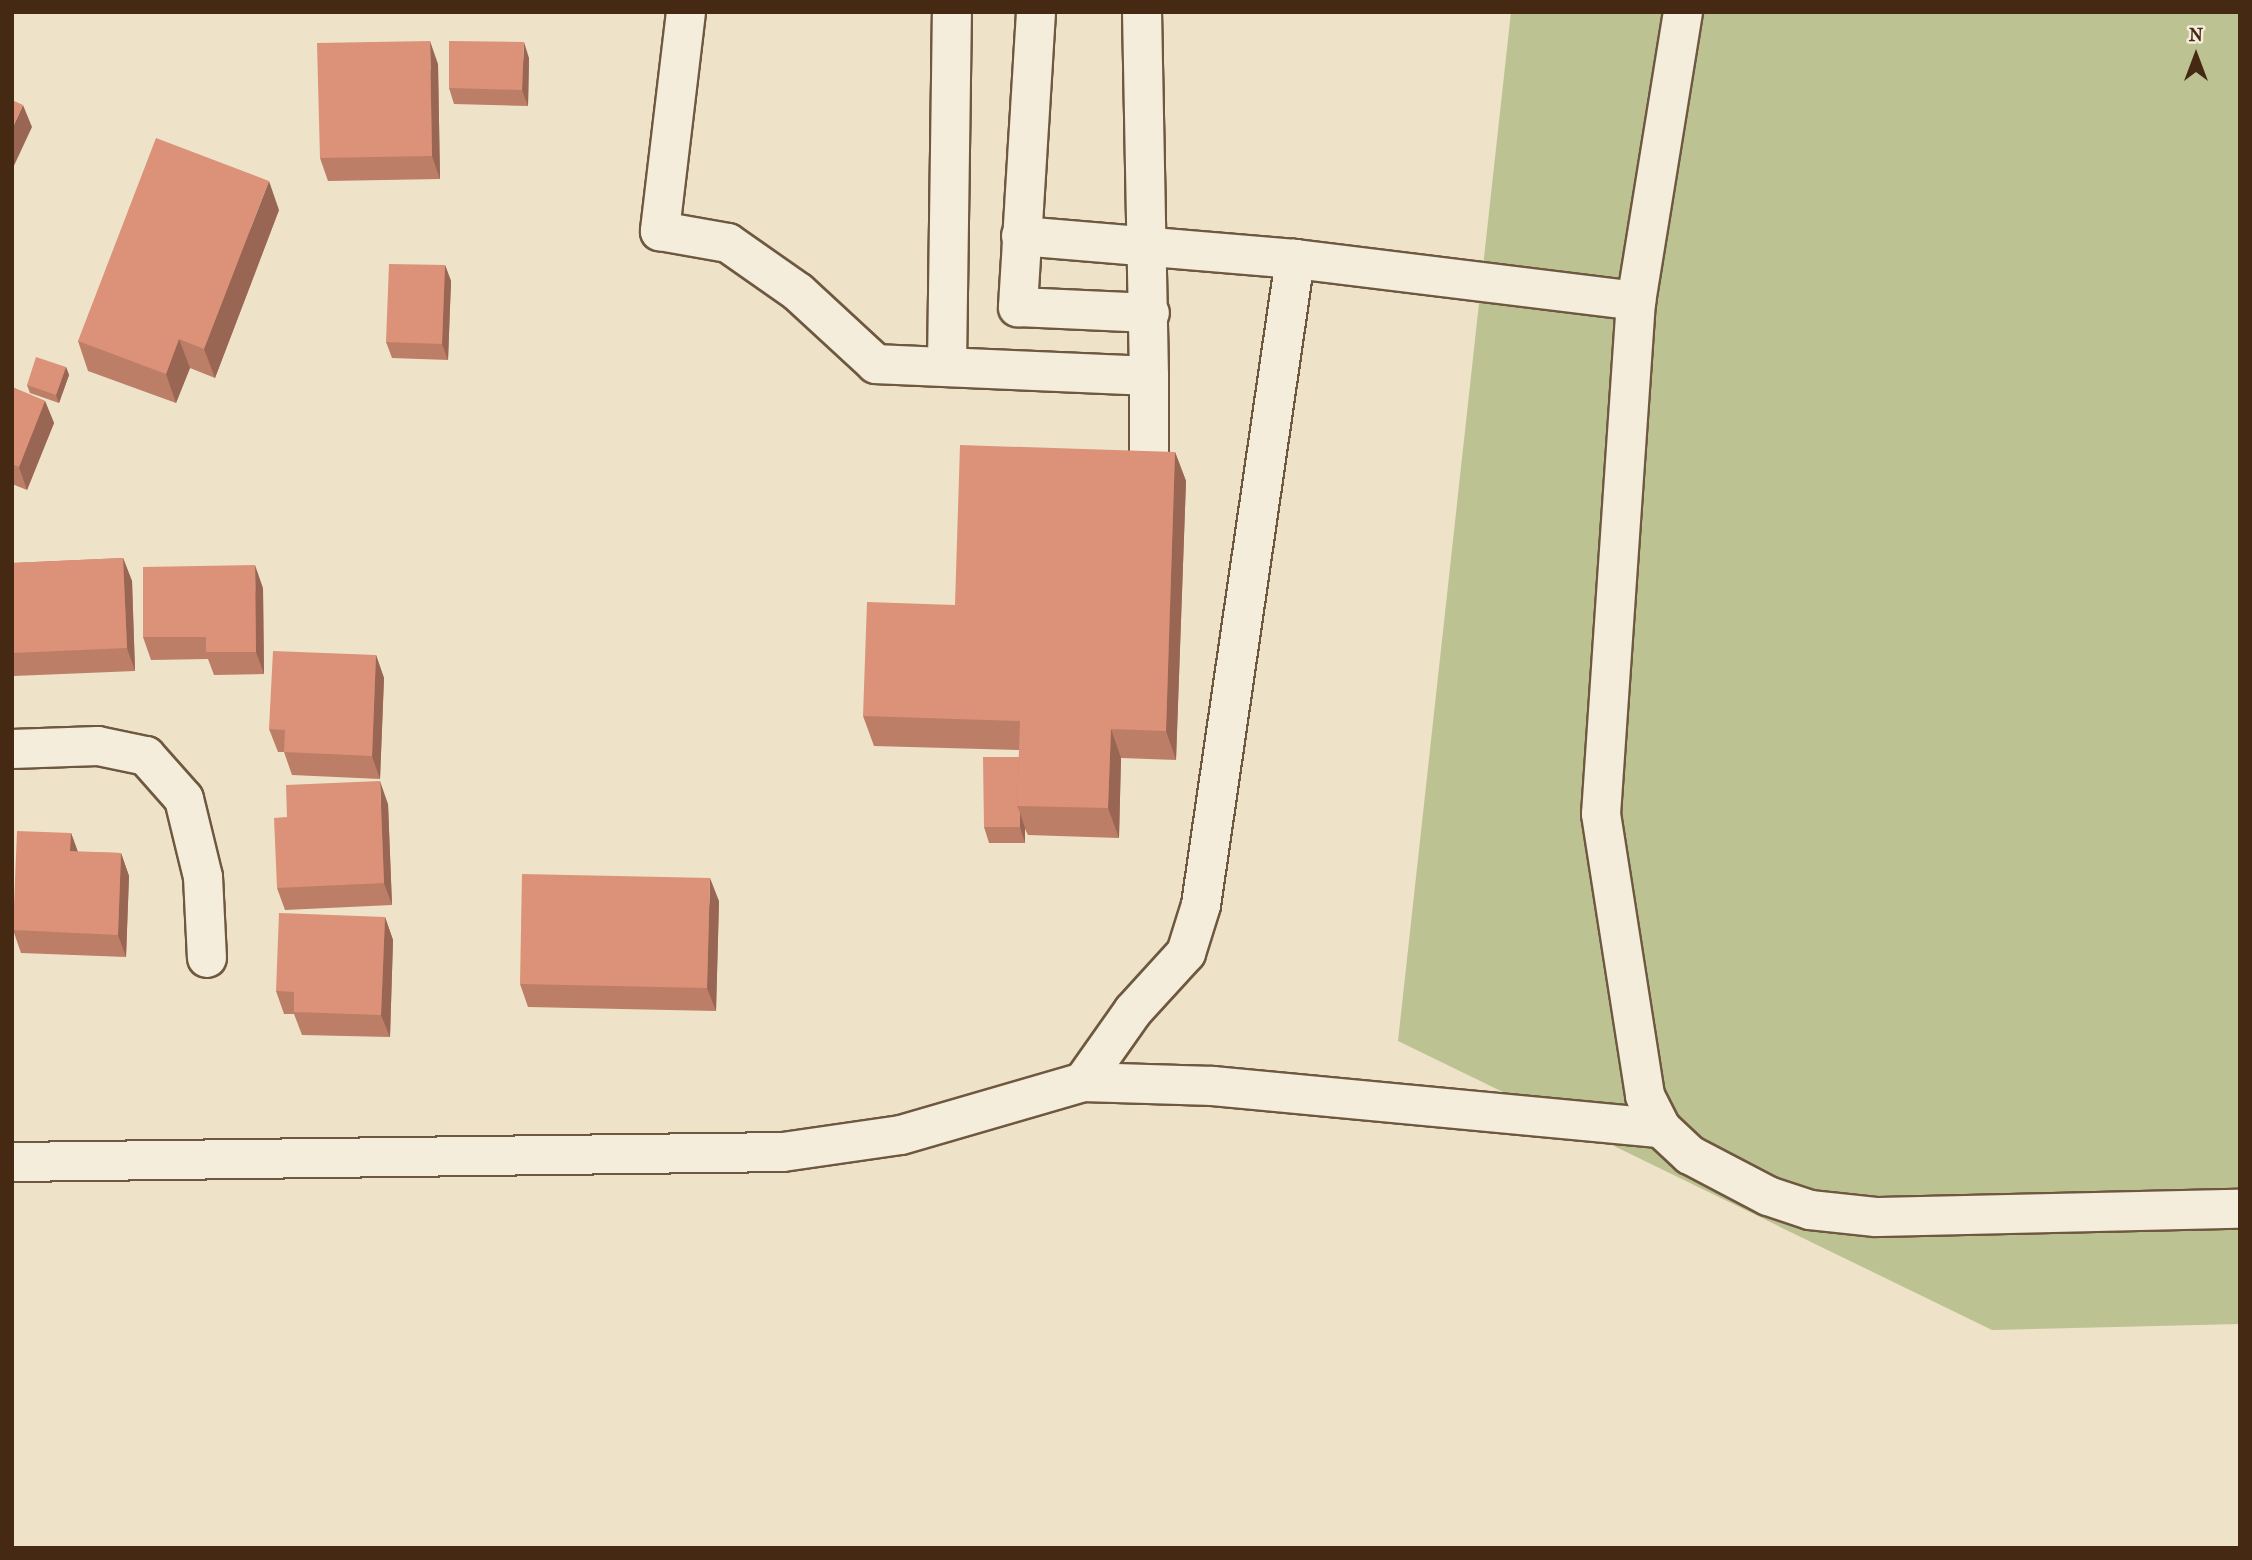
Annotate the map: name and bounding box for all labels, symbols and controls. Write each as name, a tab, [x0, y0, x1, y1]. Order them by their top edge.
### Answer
north arrow	[2161, 21, 2231, 91]
text: N	[2189, 24, 2203, 46]

